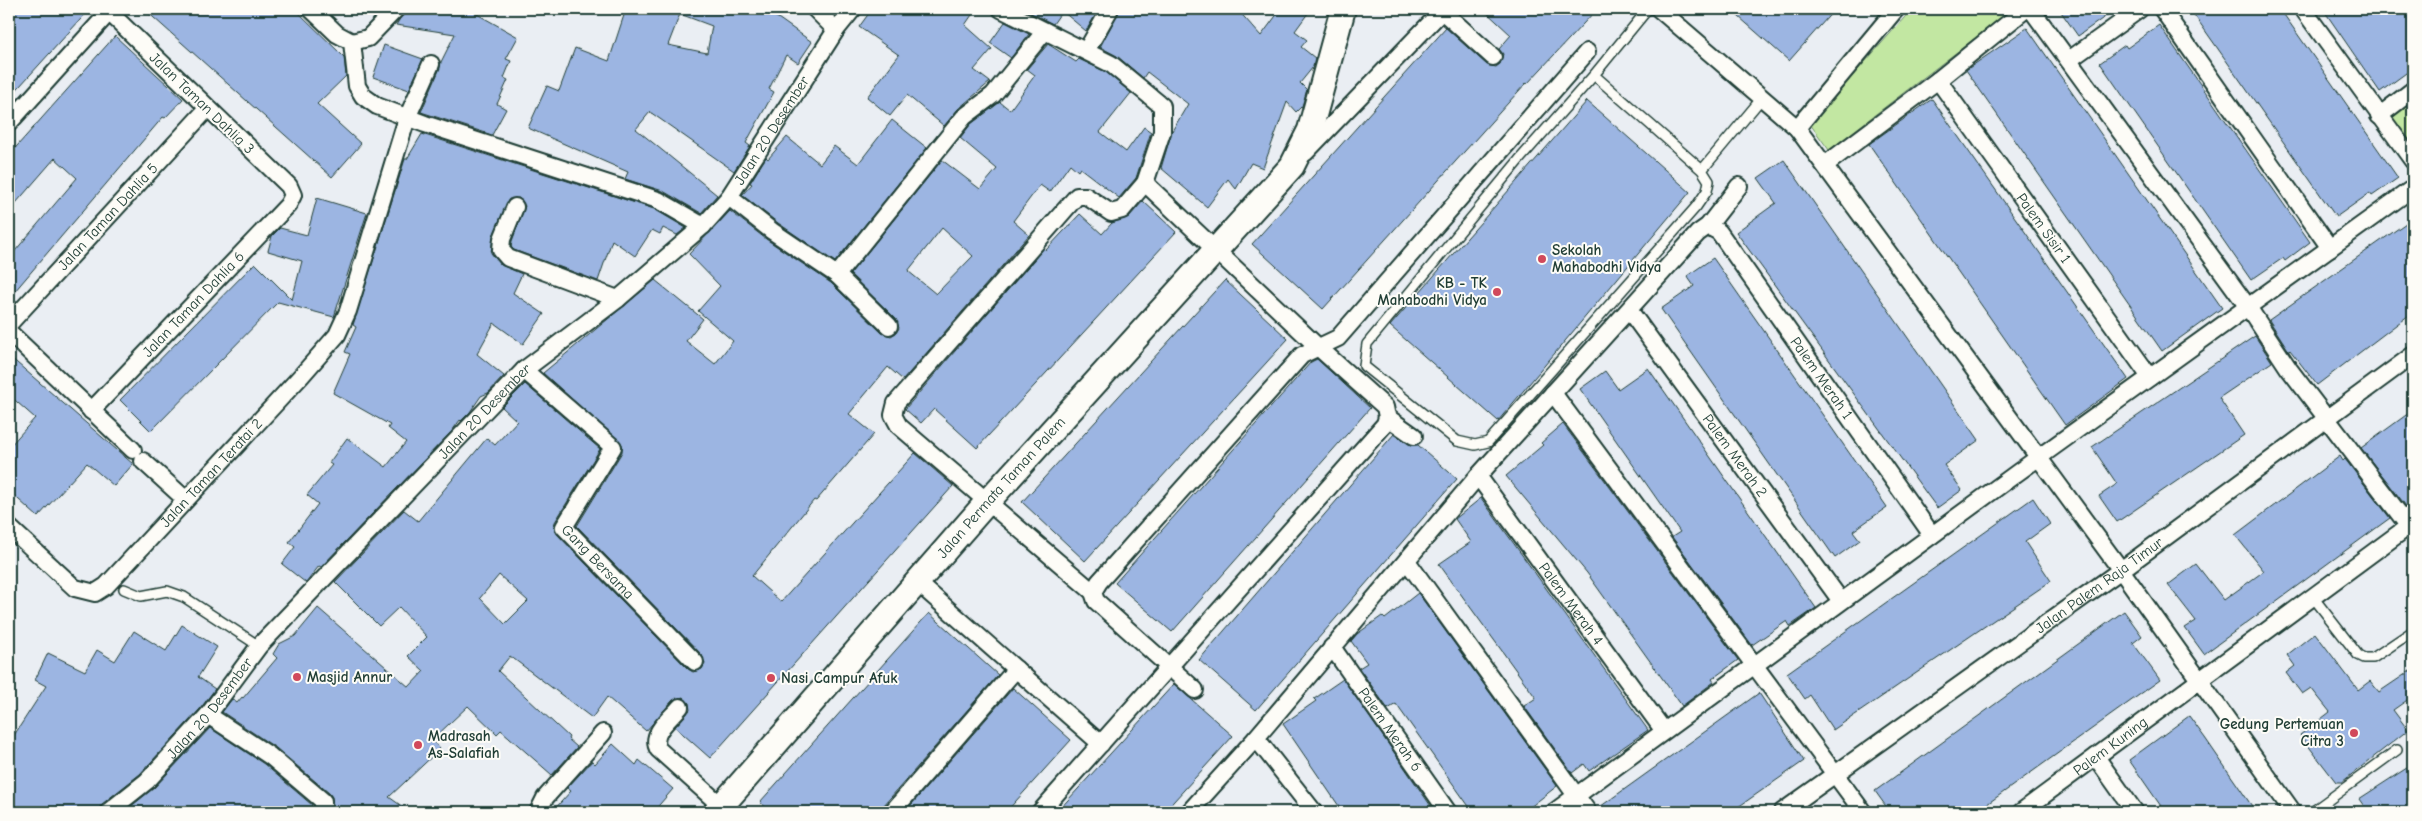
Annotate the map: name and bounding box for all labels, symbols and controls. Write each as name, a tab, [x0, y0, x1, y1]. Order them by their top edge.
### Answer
street label: Jalan Taman Dahlia 3	[146, 48, 258, 158]
street label: Jalan 20 Desember	[730, 73, 813, 188]
street label: Jalan Taman Dahlia 5	[54, 159, 162, 274]
street label: Palem Sisir 1	[2013, 190, 2075, 267]
place label: Sekolah Mahabodhi Vidya	[1552, 241, 1661, 276]
street label: Jalan Taman Dahlia 6	[139, 247, 248, 361]
marker: Sekolah Mahabodhi Vidya	[1536, 253, 1548, 265]
place label: KB - TK Mahabodhi Vidya	[1378, 274, 1488, 309]
marker: KB - TK Mahabodhi Vidya	[1491, 286, 1503, 298]
street label: Palem Merah 1	[1787, 333, 1857, 423]
street label: Jalan 20 Desember	[434, 359, 534, 463]
street label: Palem Merah 2	[1699, 410, 1771, 500]
street label: Jalan Permata Taman Palem	[933, 413, 1069, 562]
street label: Jalan Taman Teratai 2	[156, 415, 266, 531]
street label: Gang Bersama	[558, 521, 638, 603]
street label: Jalan Palem Raja Timur	[2032, 533, 2167, 637]
street label: Palem Merah 4	[1535, 559, 1607, 648]
street label: Jalan 20 Desember	[163, 654, 256, 763]
place label: Masjid Annur	[307, 668, 392, 686]
place label: Nasi Campur Afuk	[781, 669, 898, 687]
marker: Masjid Annur	[291, 671, 303, 683]
marker: Nasi Campur Afuk	[765, 672, 777, 684]
street label: Palem Merah 6	[1354, 684, 1426, 775]
street label: Palem Kuning	[2070, 713, 2151, 779]
place label: Gedung Pertemuan Citra 3	[2220, 715, 2344, 750]
place label: Madrasah As-Salafiah	[428, 727, 500, 762]
marker: Gedung Pertemuan Citra 3	[2348, 727, 2360, 739]
marker: Madrasah As-Salafiah	[412, 739, 424, 751]

